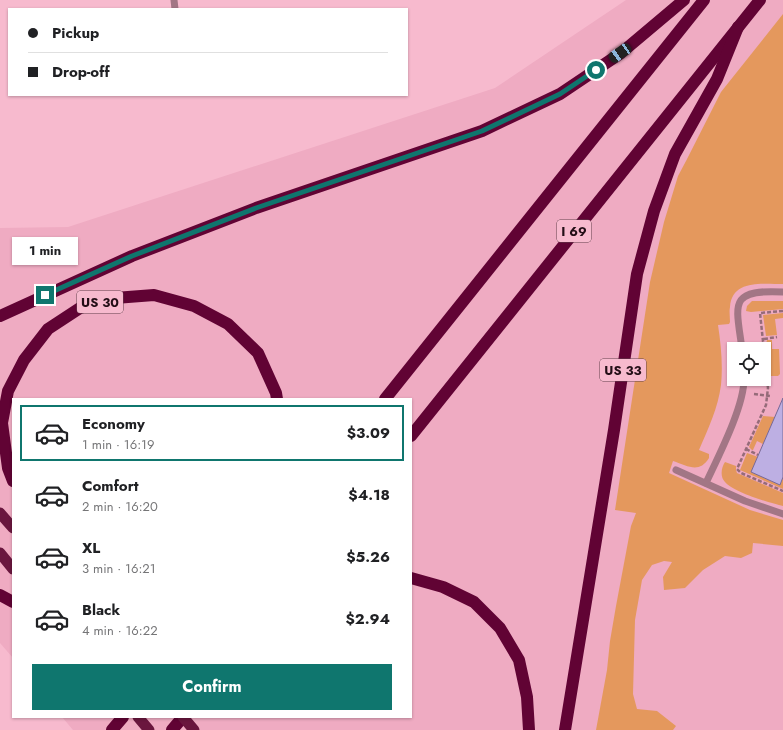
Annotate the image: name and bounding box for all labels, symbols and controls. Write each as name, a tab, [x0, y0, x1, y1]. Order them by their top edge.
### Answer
text: Pickup	[52, 22, 99, 44]
car	[607, 41, 633, 65]
text: Drop-off	[52, 61, 110, 83]
route start	[587, 61, 605, 79]
road number: I 69	[557, 220, 591, 242]
callout: 1 min	[12, 237, 78, 265]
text: 1 min	[29, 241, 61, 260]
route end	[36, 286, 54, 304]
road number: US 30	[77, 291, 123, 313]
map controls	[727, 342, 771, 386]
button: locate	[727, 342, 771, 386]
road number: US 33	[600, 359, 646, 381]
text: Economy	[82, 413, 145, 435]
icon: car	[34, 415, 70, 451]
text: $3.09	[347, 422, 390, 444]
text: 1 min · 16:19	[82, 435, 154, 454]
text: Comfort	[82, 475, 139, 497]
icon: car	[34, 477, 70, 513]
text: $4.18	[348, 484, 390, 506]
text: 2 min · 16:20	[82, 497, 158, 516]
text: XL	[82, 537, 100, 559]
icon: car	[34, 539, 70, 575]
text: $5.26	[346, 546, 390, 568]
text: 3 min · 16:21	[82, 559, 156, 578]
text: Black	[82, 599, 120, 621]
icon: car	[34, 601, 70, 637]
text: $2.94	[345, 608, 390, 630]
text: 4 min · 16:22	[82, 621, 158, 640]
button: Confirm	[32, 664, 392, 710]

